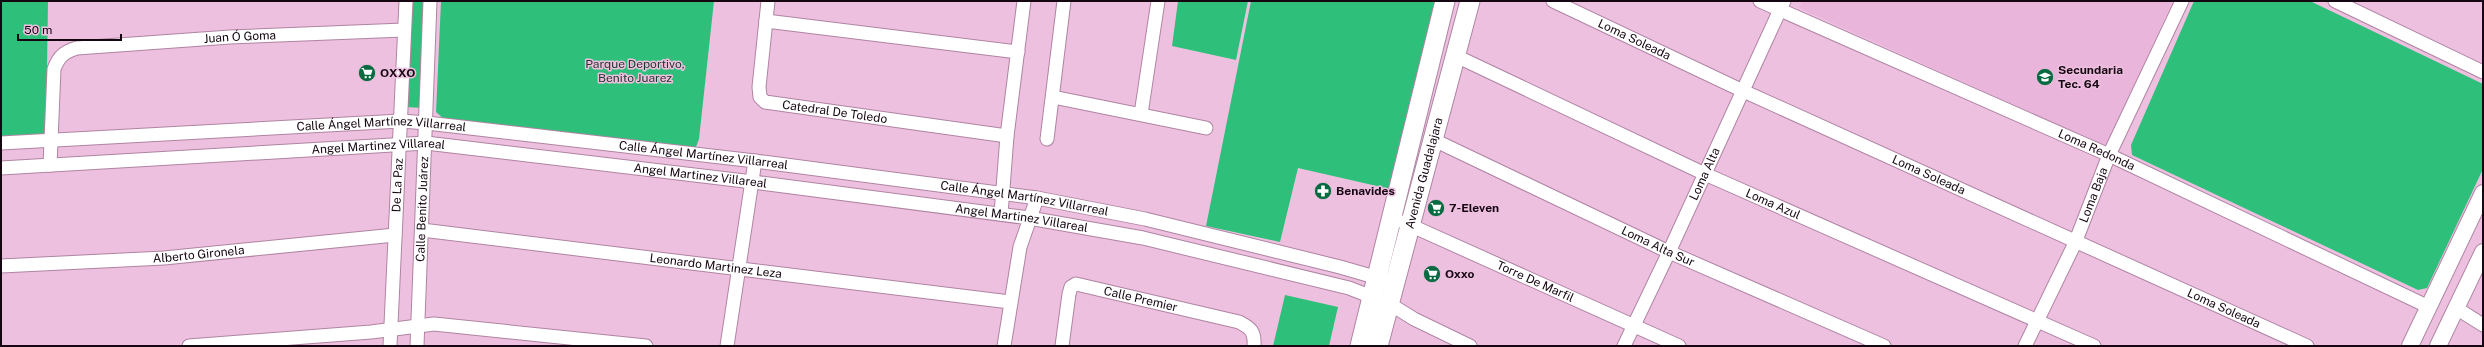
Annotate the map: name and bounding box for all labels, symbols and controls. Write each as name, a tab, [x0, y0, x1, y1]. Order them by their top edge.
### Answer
scale bar	[18, 16, 121, 42]
street label: Loma Soleada	[1596, 16, 1673, 63]
text: 50 m	[24, 23, 52, 37]
street label: Juan Ó Goma	[203, 28, 276, 46]
park label: Parque Deportivo, Benito Juarez	[585, 57, 685, 85]
supermarket icon: OXXO	[357, 63, 377, 83]
place label: Secundaria Tec. 64	[2058, 63, 2123, 91]
place label: OXXO	[380, 66, 415, 80]
school or university icon: Secundaria Tec. 64	[2035, 67, 2055, 87]
street label: Catedral De Toledo	[781, 97, 888, 126]
street label: Calle Ángel Martínez Villarreal	[296, 114, 467, 135]
street label: Avenida Guadalajara	[1403, 116, 1446, 230]
street label: Loma Redonda	[2056, 126, 2137, 173]
street label: Angel Martinez Villareal	[311, 136, 446, 157]
street label: Calle Ángel Martínez Villarreal	[618, 138, 789, 172]
street label: Loma Alta	[1687, 145, 1723, 203]
street label: Loma Soleada	[1890, 152, 1967, 198]
street label: Calle Benito Juárez	[413, 156, 431, 262]
street label: De La Paz	[389, 158, 406, 213]
street label: Angel Martinez Villareal	[633, 161, 768, 191]
street label: Loma Baja	[2077, 165, 2111, 224]
street label: Calle Ángel Martínez Villarreal	[940, 178, 1110, 219]
pharmacy icon: Benavides	[1313, 181, 1333, 201]
place label: Benavides	[1336, 184, 1395, 198]
street label: Loma Azul	[1744, 186, 1803, 222]
supermarket icon: 7-Eleven	[1426, 198, 1446, 218]
street label: Angel Martinez Villareal	[954, 201, 1089, 235]
place label: 7-Eleven	[1449, 201, 1499, 215]
street label: Loma Alta Sur	[1619, 223, 1697, 269]
street label: Alberto Gironela	[152, 243, 245, 266]
street label: Leonardo Martinez Leza	[649, 251, 783, 281]
street label: Torre De Marfil	[1494, 258, 1576, 305]
supermarket icon: Oxxo	[1422, 264, 1442, 284]
place label: Oxxo	[1445, 267, 1474, 281]
street label: Calle Premier	[1102, 284, 1179, 315]
street label: Loma Soleada	[2185, 286, 2263, 331]

